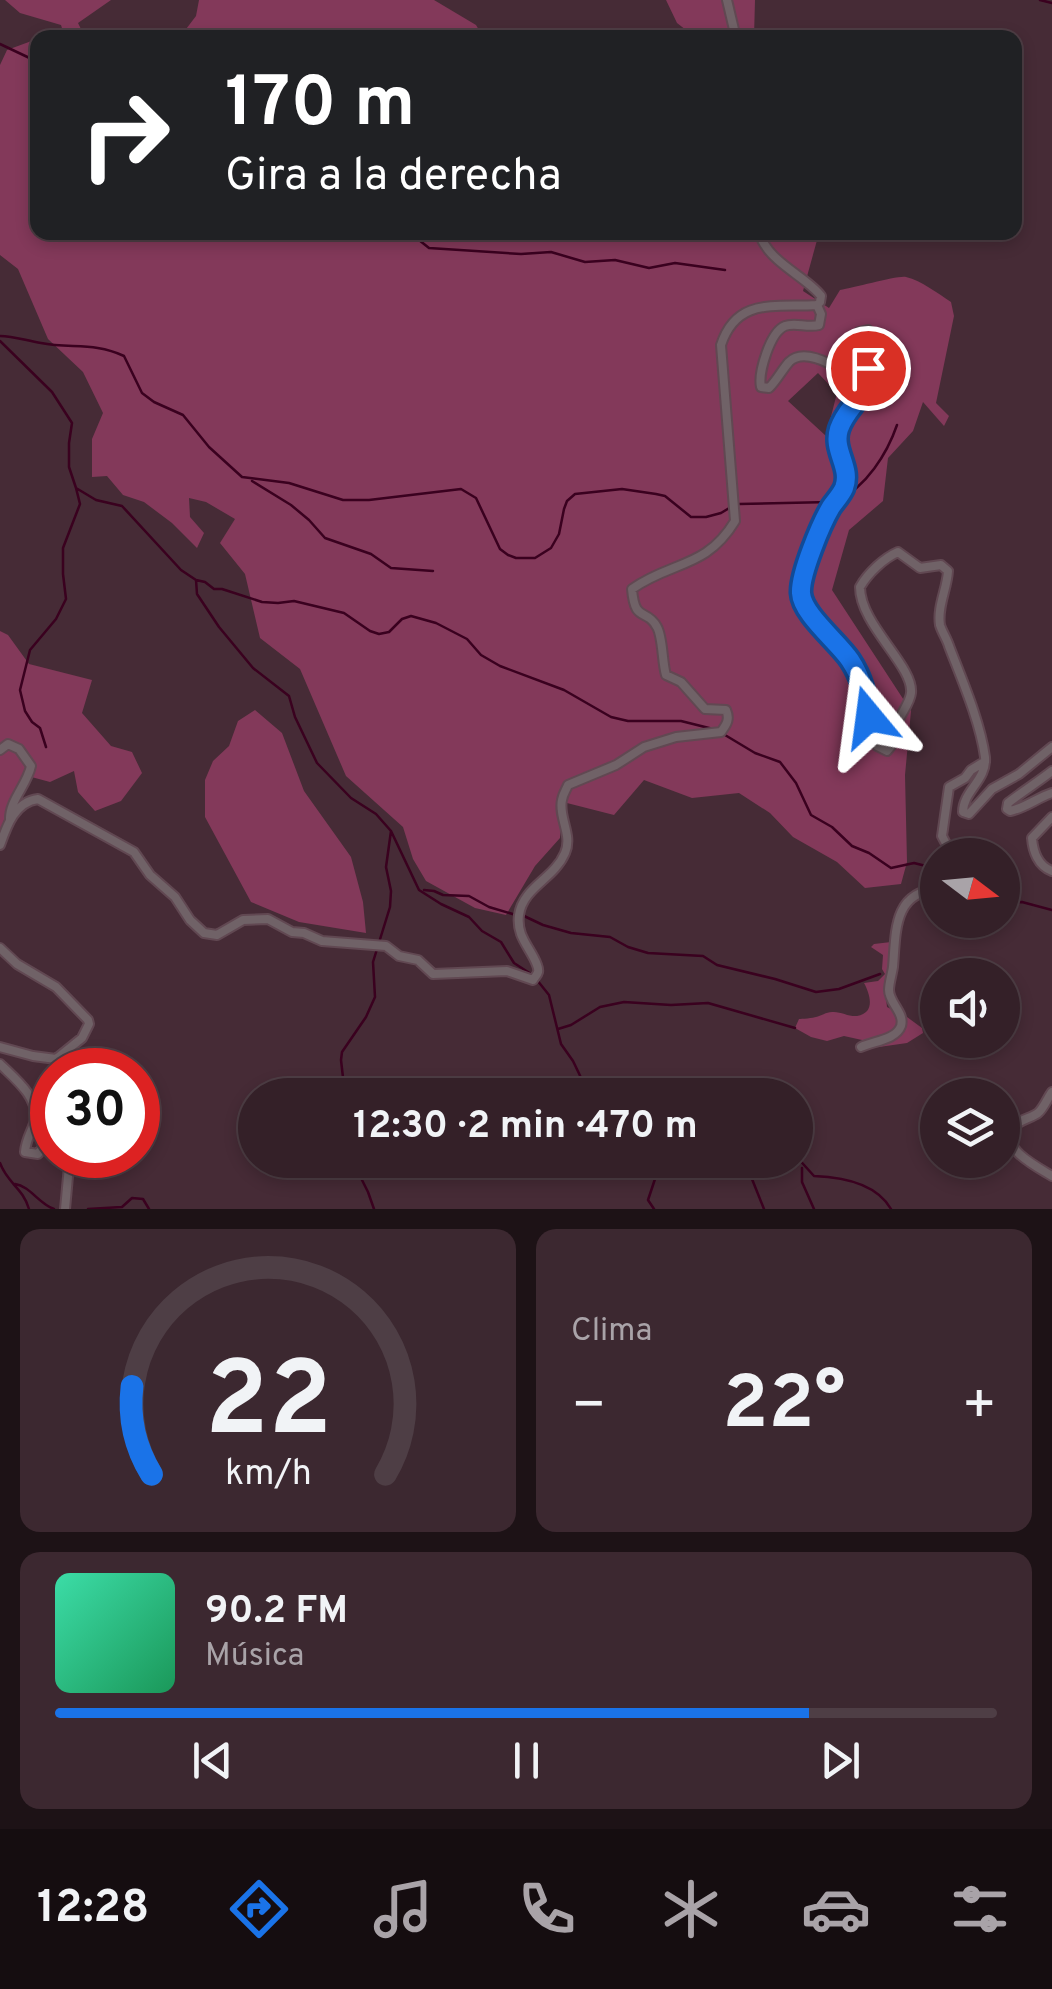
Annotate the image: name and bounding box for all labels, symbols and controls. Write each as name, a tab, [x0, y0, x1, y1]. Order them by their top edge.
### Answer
text: 170 m	[225, 62, 415, 151]
icon: right	[60, 70, 190, 200]
text: Gira a la derecha	[225, 149, 562, 206]
pin	[826, 326, 911, 411]
icon: arrive	[841, 341, 896, 396]
position arrow	[817, 665, 921, 769]
north arrow	[920, 838, 1020, 938]
map controls	[920, 838, 1020, 1178]
button: sound	[920, 958, 1020, 1058]
speed limit sign: 30	[30, 1048, 160, 1178]
button: layers	[920, 1078, 1020, 1178]
text: 12:30 · 2 min · 470 m	[353, 1103, 698, 1152]
text: Clima	[571, 1312, 652, 1352]
text: 22	[204, 1340, 332, 1472]
text: 22°	[723, 1360, 845, 1455]
text: −	[571, 1373, 606, 1443]
text: +	[962, 1373, 997, 1443]
text: km/h	[225, 1452, 311, 1498]
text: 90.2 FM	[205, 1588, 348, 1637]
text: Música	[205, 1637, 304, 1677]
icon: previous	[185, 1733, 240, 1788]
icon: pause	[499, 1733, 554, 1788]
icon: next	[813, 1733, 868, 1788]
icon: directions	[224, 1874, 294, 1944]
icon: music	[368, 1874, 438, 1944]
icon: phone	[512, 1874, 582, 1944]
icon: climate	[656, 1874, 726, 1944]
icon: car	[801, 1874, 871, 1944]
icon: filters	[945, 1874, 1015, 1944]
text: 12:28	[37, 1881, 149, 1938]

